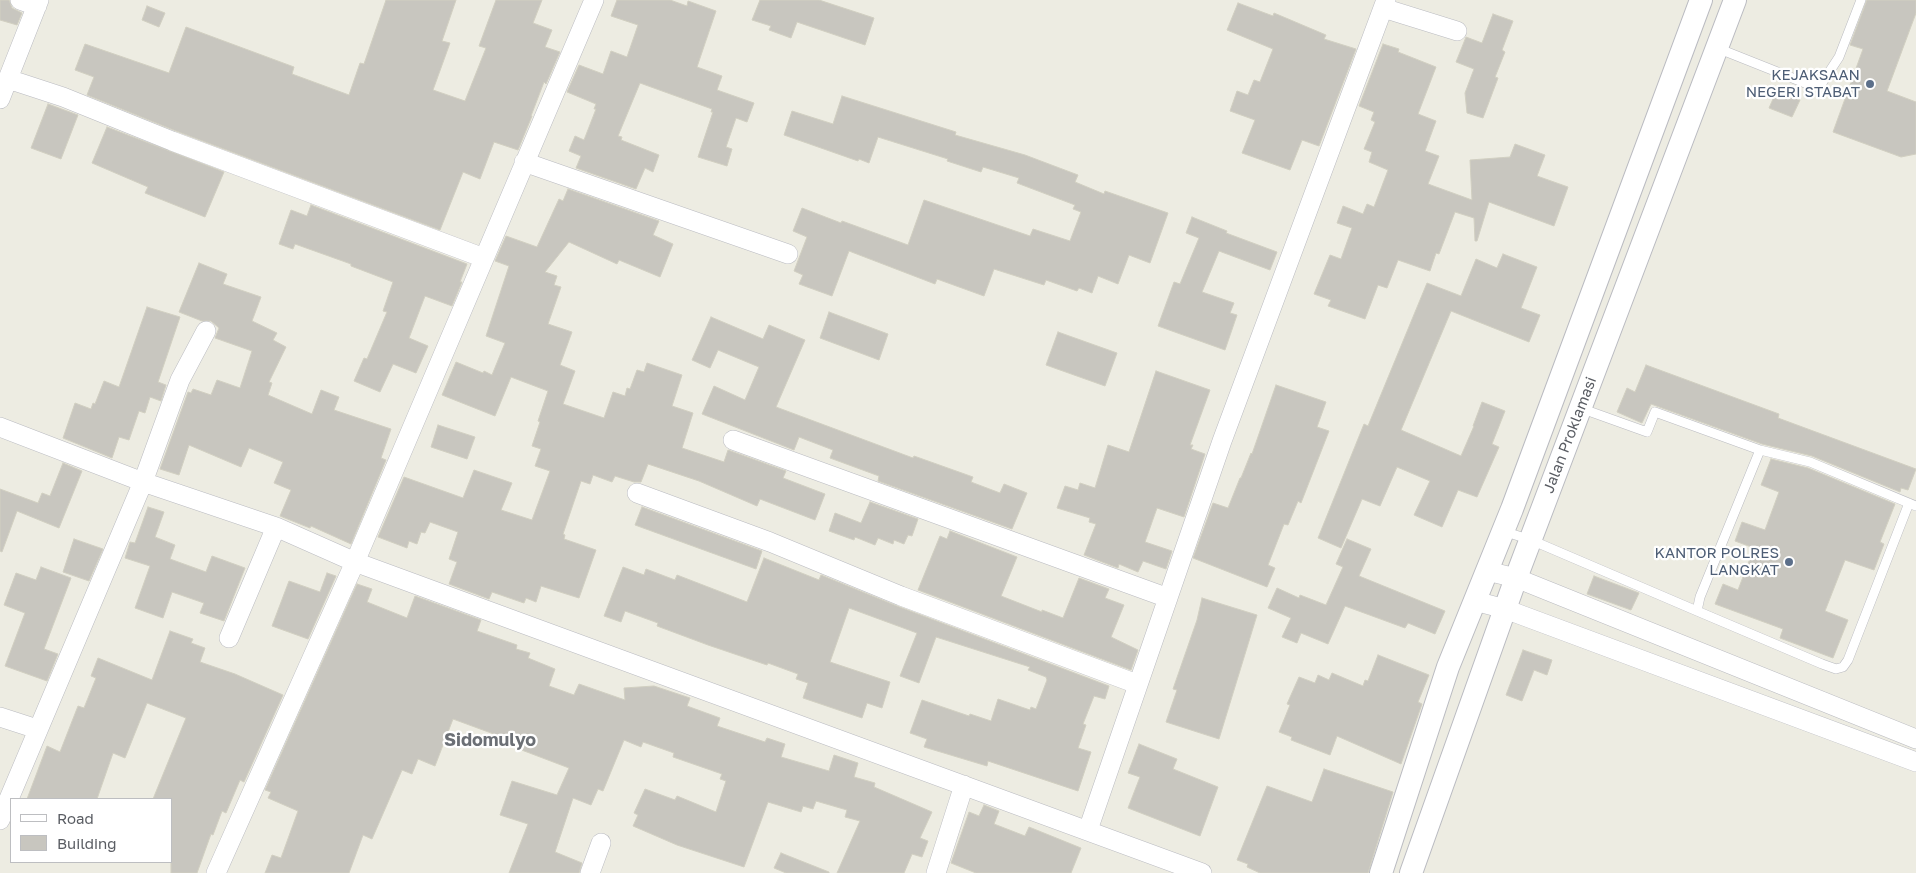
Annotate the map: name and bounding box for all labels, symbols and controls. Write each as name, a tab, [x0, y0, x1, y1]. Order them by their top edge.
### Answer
place label: KEJAKSAAN NEGERI STABAT	[1746, 66, 1860, 101]
marker: KEJAKSAAN NEGERI STABAT	[1864, 78, 1876, 90]
street label: Jalan Proklamasi	[1540, 374, 1600, 496]
place label: KANTOR POLRES LANGKAT	[1654, 544, 1779, 579]
marker: KANTOR POLRES LANGKAT	[1783, 556, 1795, 568]
district label: Sidomulyo	[444, 729, 536, 751]
legend	[10, 798, 172, 863]
text: Road	[57, 809, 94, 827]
text: Building	[57, 834, 117, 852]

